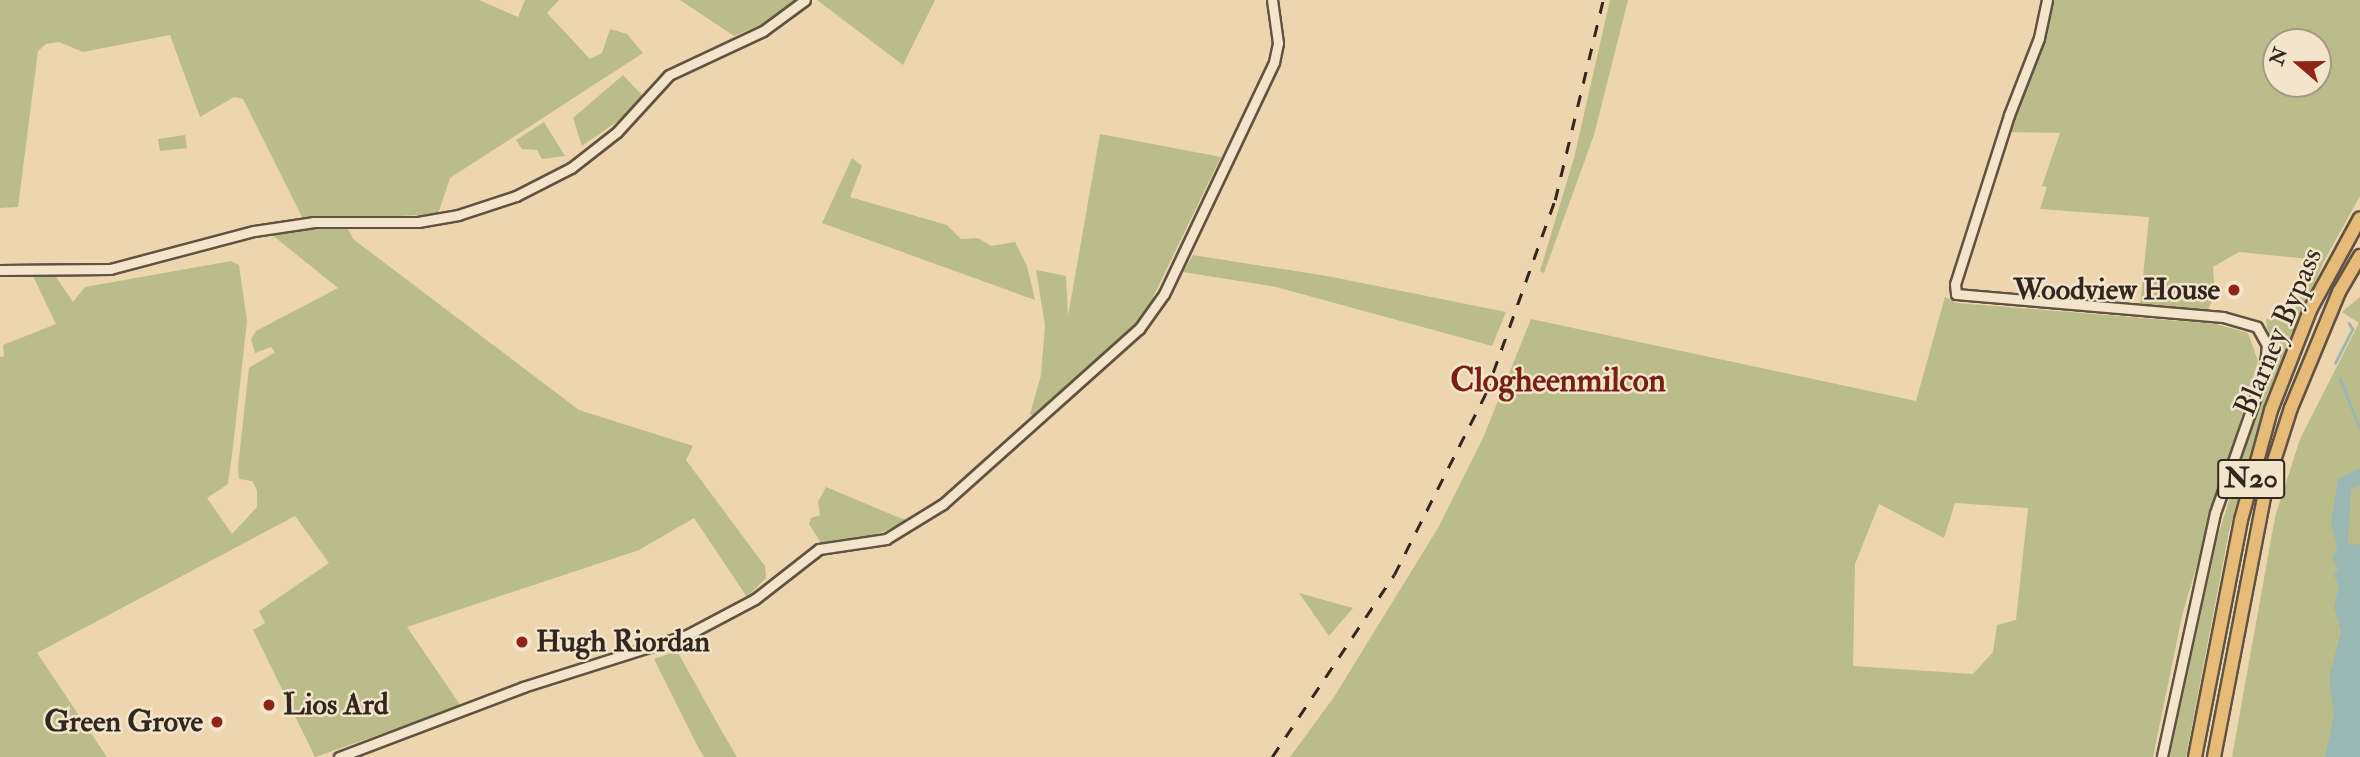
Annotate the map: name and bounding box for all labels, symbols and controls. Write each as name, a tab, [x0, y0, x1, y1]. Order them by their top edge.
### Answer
north arrow	[2262, 28, 2332, 98]
text: N	[2265, 44, 2293, 69]
street label: Blarney Bypass	[2227, 243, 2331, 421]
place label: Woodview House	[2013, 272, 2220, 308]
marker: Woodview House	[2226, 282, 2242, 298]
district label: Clogheenmilcon	[1450, 361, 1666, 401]
road number: N20	[2216, 454, 2286, 504]
place label: Hugh Riordan	[536, 624, 710, 660]
marker: Hugh Riordan	[514, 634, 530, 650]
place label: Lios Ard	[283, 687, 388, 723]
marker: Lios Ard	[261, 697, 277, 713]
place label: Green Grove	[44, 704, 203, 740]
marker: Green Grove	[209, 714, 225, 730]

